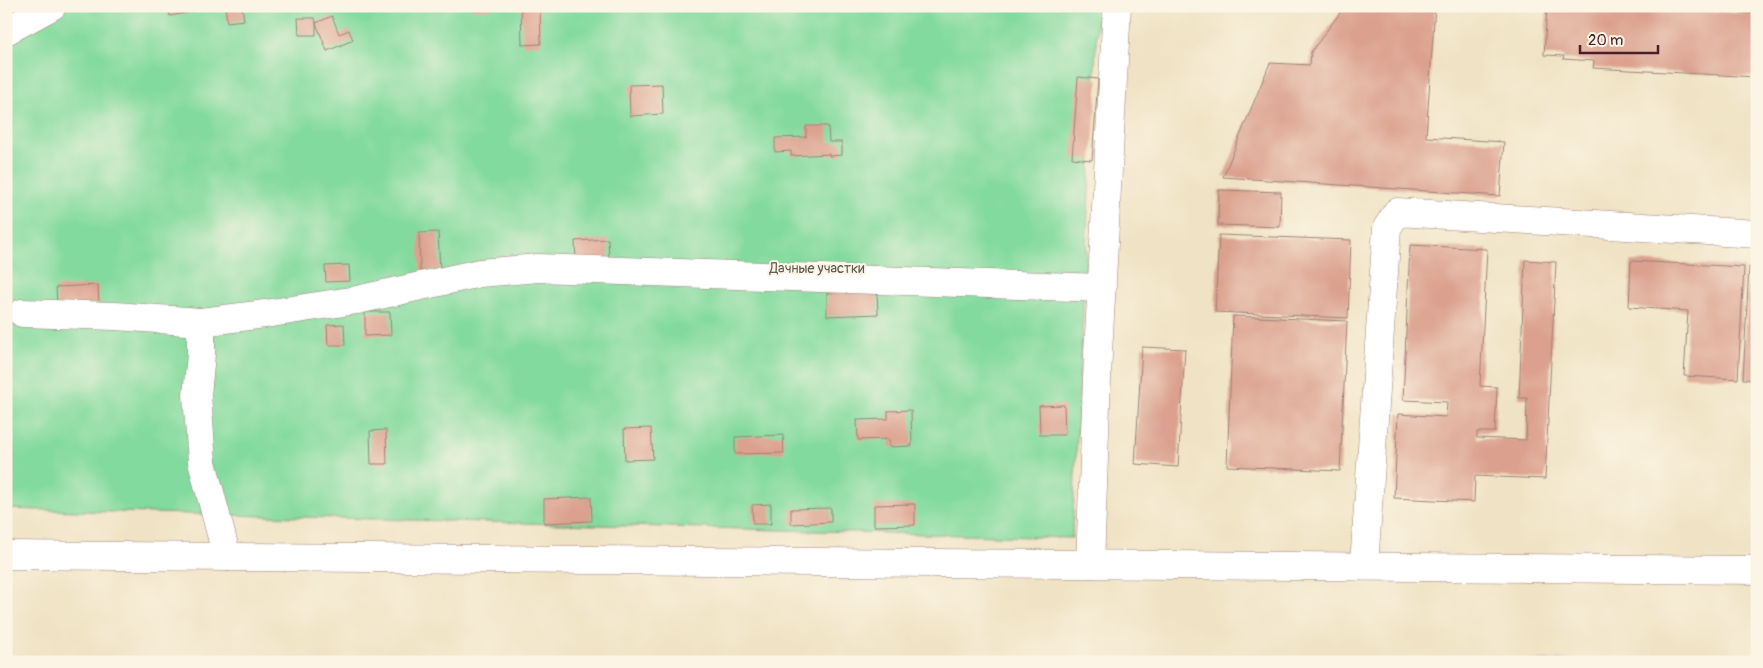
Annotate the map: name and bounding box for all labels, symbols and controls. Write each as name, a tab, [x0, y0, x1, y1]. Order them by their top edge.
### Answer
scale bar	[1580, 22, 1658, 54]
text: 20 m	[1588, 31, 1623, 50]
park label: Дачные участки	[769, 260, 864, 277]

